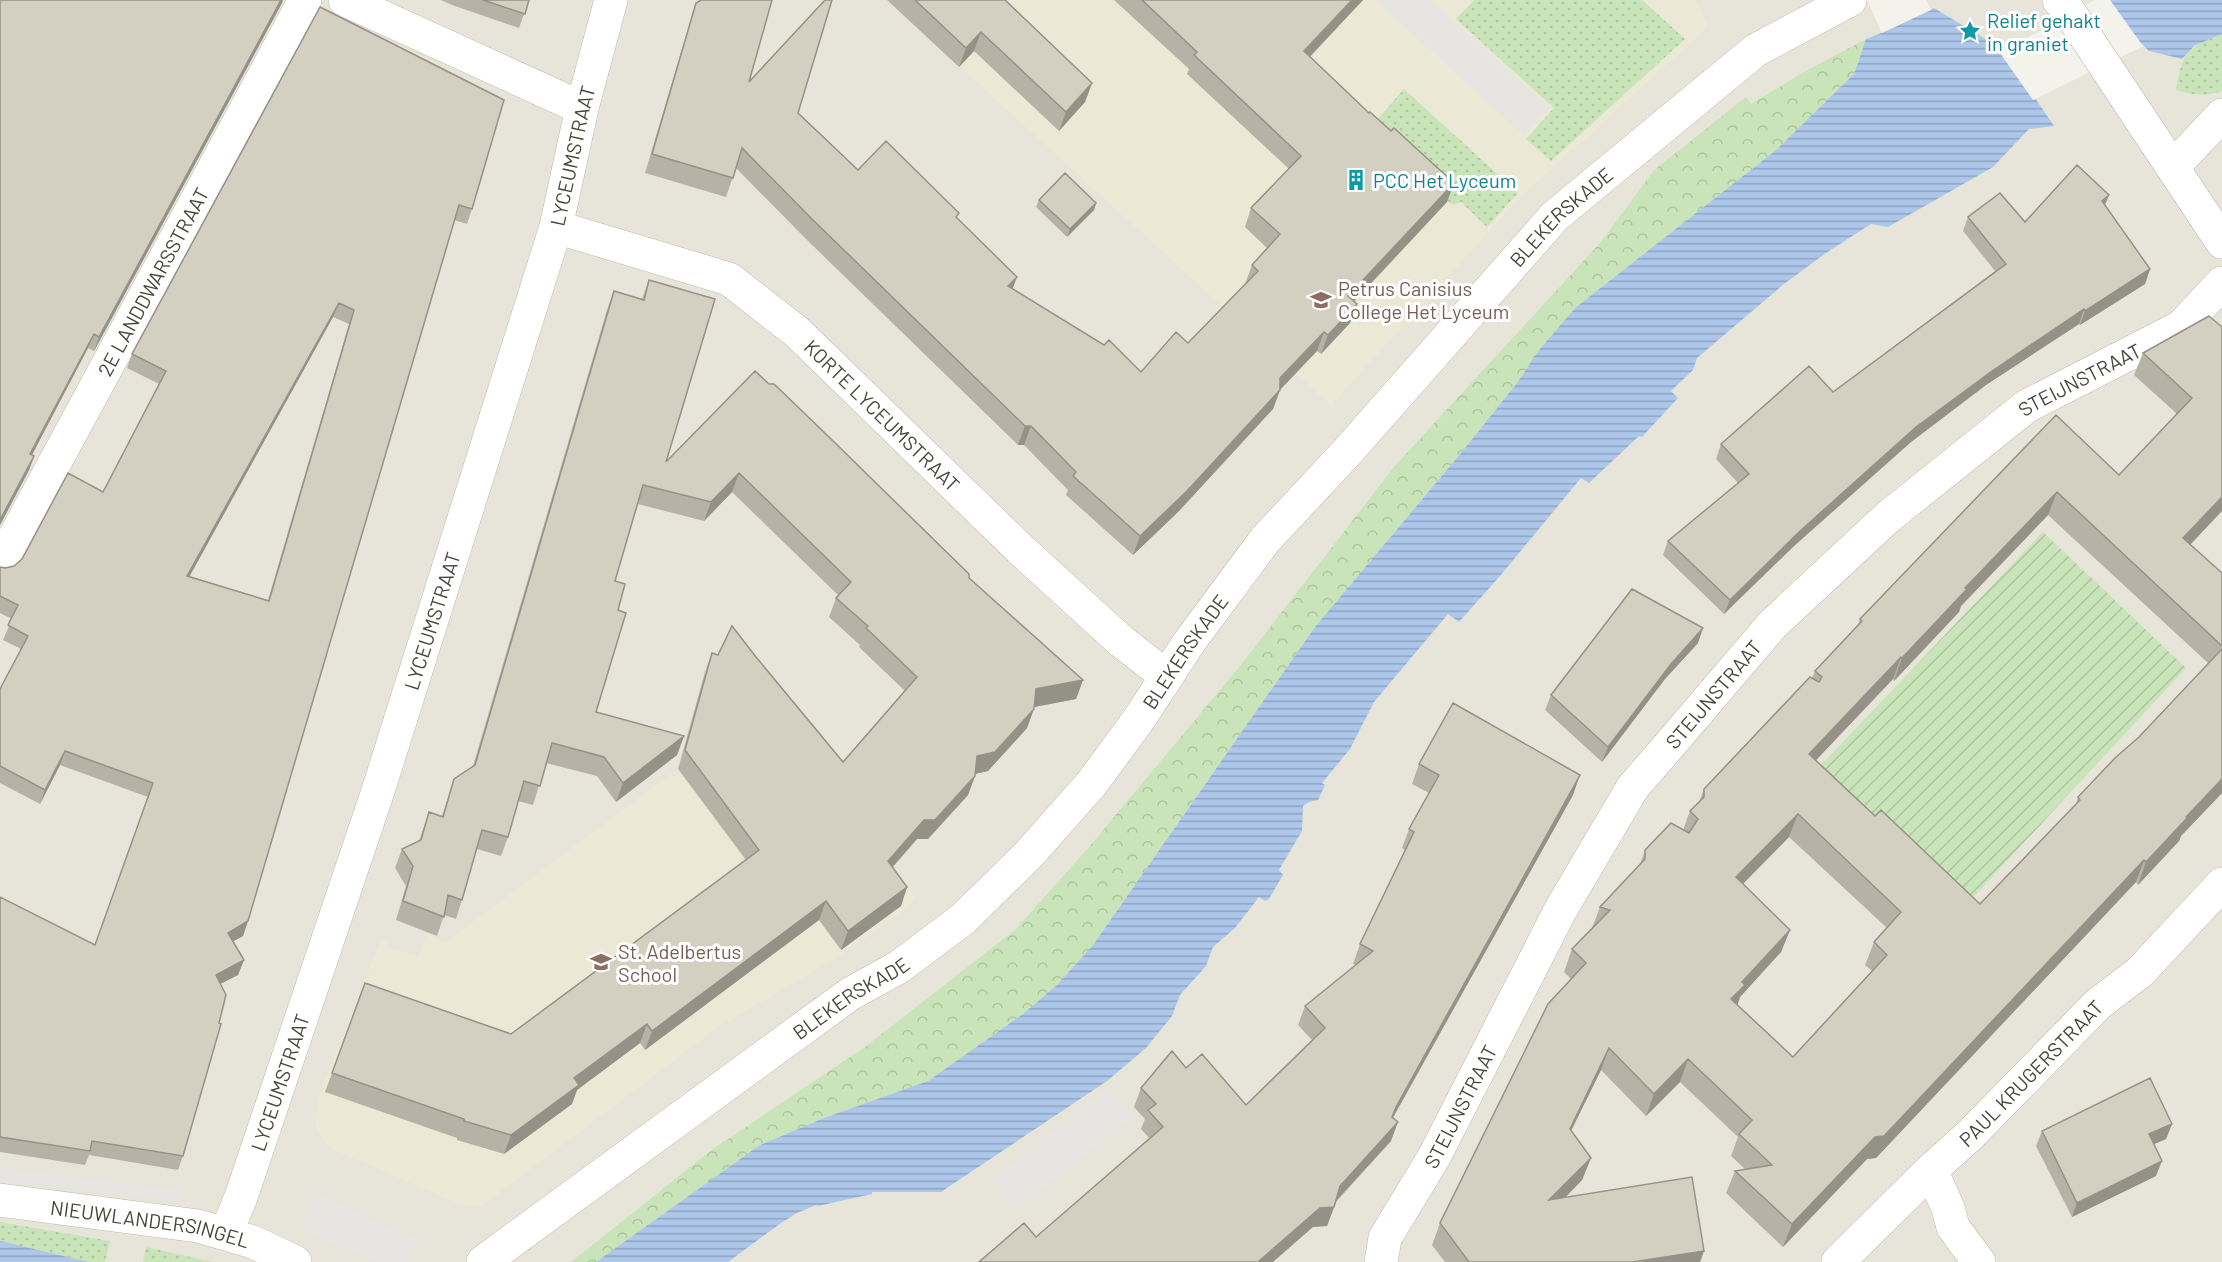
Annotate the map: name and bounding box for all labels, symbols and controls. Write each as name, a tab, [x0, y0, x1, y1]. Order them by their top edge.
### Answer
place label: Relief gehakt in graniet	[1987, 8, 2101, 55]
place icon: Relief gehakt in graniet	[1958, 19, 1982, 43]
street label: LYCEUMSTRAAT	[545, 83, 600, 228]
street label: BLEKERSKADE	[1504, 162, 1617, 271]
building icon: PCC Het Lyceum	[1344, 168, 1368, 192]
place label: PCC Het Lyceum	[1373, 168, 1516, 192]
street label: 2E LANDDWARSSTRAAT	[92, 183, 213, 380]
place label: Petrus Canisius College Het Lyceum	[1338, 276, 1509, 323]
school or university icon: Petrus Canisius College Het Lyceum	[1309, 288, 1333, 312]
street label: KORTE LYCEUMSTRAAT	[800, 334, 965, 496]
street label: STEIJNSTRAAT	[2013, 338, 2145, 421]
street label: LYCEUMSTRAAT	[399, 549, 465, 693]
street label: BLEKERSKADE	[1137, 589, 1233, 713]
street label: STEIJNSTRAAT	[1660, 635, 1766, 753]
place label: St. Adelbertus School	[618, 939, 741, 986]
school or university icon: St. Adelbertus School	[589, 950, 613, 974]
street label: BLEKERSKADE	[788, 952, 914, 1044]
street label: PAUL KRUGERSTRAAT	[1954, 995, 2108, 1151]
street label: LYCEUMSTRAAT	[245, 1011, 314, 1154]
street label: STEIJNSTRAAT	[1418, 1041, 1501, 1172]
street label: NIEUWLANDERSINGEL	[49, 1195, 252, 1252]

